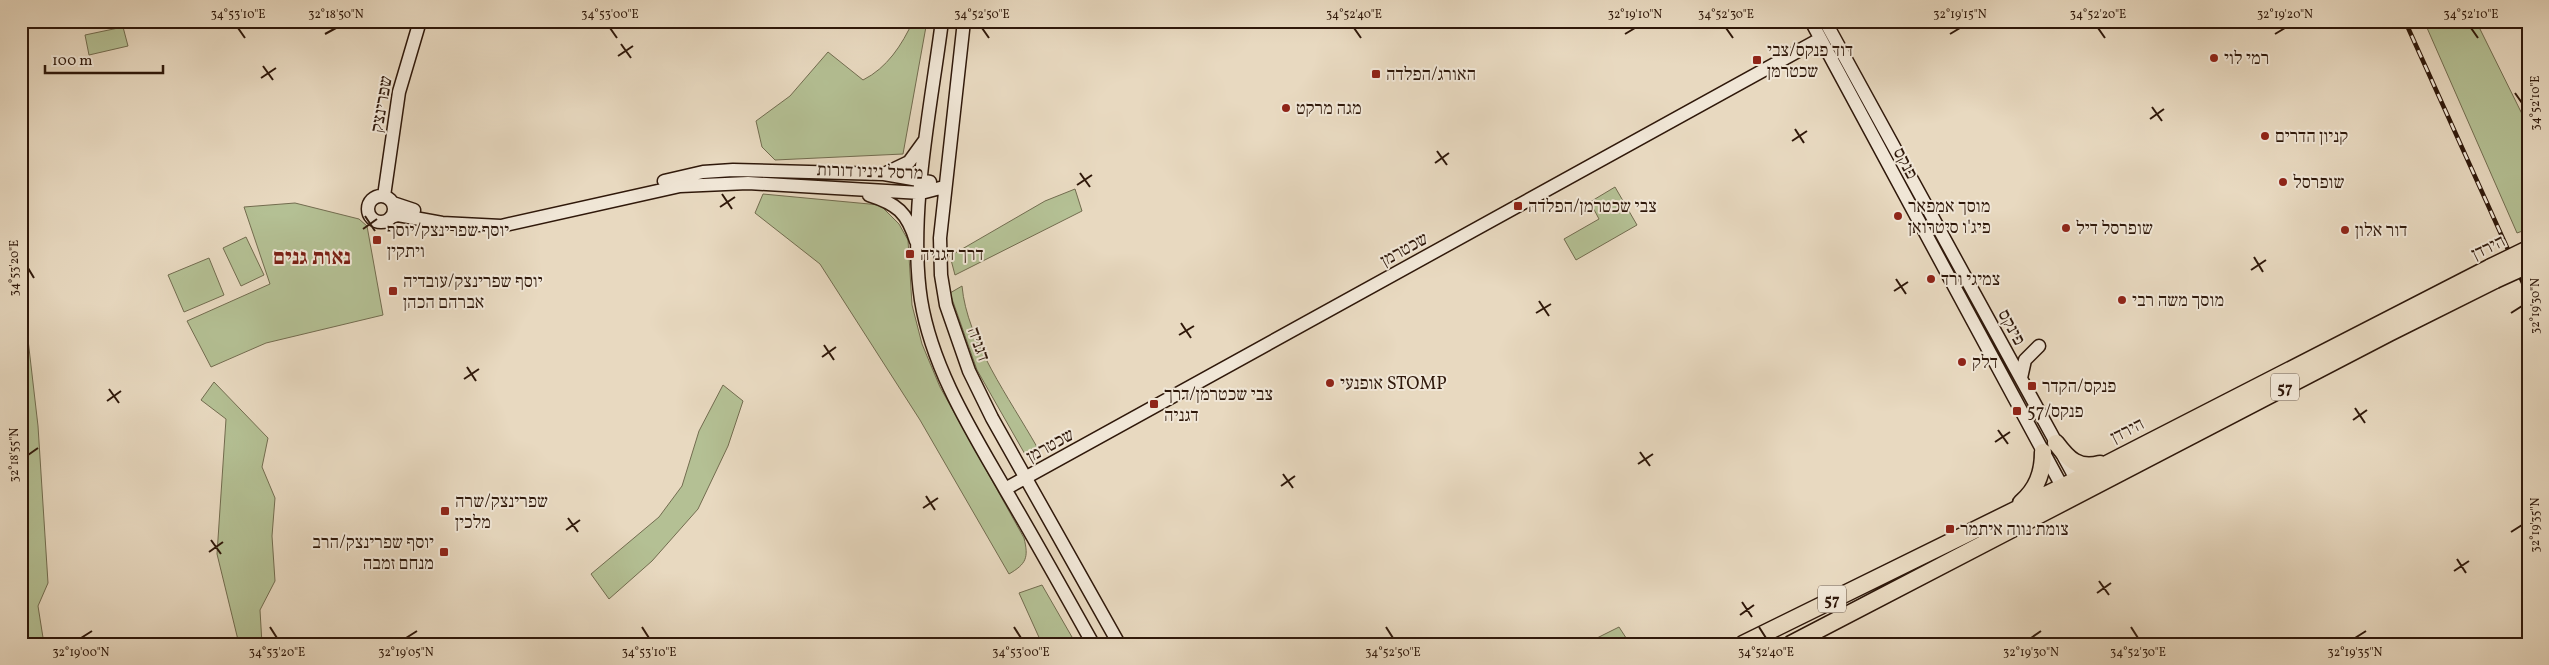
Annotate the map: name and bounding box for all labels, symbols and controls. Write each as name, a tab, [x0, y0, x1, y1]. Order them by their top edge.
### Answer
text: 34°53'10"E	[211, 7, 265, 23]
text: 32°18'50"N	[308, 7, 364, 23]
text: 34°53'00"E	[581, 7, 639, 23]
text: 34°52'50"E	[954, 7, 1010, 23]
text: 34°52'40"E	[1326, 7, 1382, 23]
text: 32°19'10"N	[1608, 7, 1662, 23]
text: 34°52'30"E	[1698, 7, 1754, 23]
text: 32°19'15"N	[1933, 7, 1987, 23]
text: 34°52'20"E	[2070, 7, 2126, 23]
text: 32°19'20"N	[2257, 7, 2313, 23]
text: 34°52'10"E	[2444, 7, 2498, 23]
place label: דוד פנקס/צבי שכטרמן	[1767, 39, 1853, 85]
scale bar	[45, 42, 162, 74]
place label: רמי לוי	[2224, 47, 2269, 72]
text: 100 m	[52, 51, 92, 72]
marker: רמי לוי	[2208, 52, 2220, 64]
marker: דוד פנקס/צבי שכטרמן	[1751, 54, 1763, 66]
place label: האורג/הפלדה	[1386, 63, 1476, 88]
marker: האורג/הפלדה	[1370, 68, 1382, 80]
street label: שפרינצק	[365, 74, 400, 135]
text: 34°52'10"E	[2528, 76, 2544, 130]
place label: מגה מרקט	[1296, 97, 1362, 122]
marker: מגה מרקט	[1280, 102, 1292, 114]
place label: קניון הדרים	[2275, 125, 2348, 150]
marker: קניון הדרים	[2259, 130, 2271, 142]
street label: פנקס	[1886, 143, 1923, 184]
street label: מרסל ניניו דורות	[816, 158, 924, 187]
place label: שופרסל	[2293, 171, 2345, 196]
marker: שופרסל	[2277, 176, 2289, 188]
place label: צבי שכטרמן/הפלדה	[1528, 195, 1657, 220]
place label: מוסך אמפאר פיג'ו סיטרואן	[1908, 195, 1991, 241]
marker: צבי שכטרמן/הפלדה	[1512, 200, 1524, 212]
marker: מוסך אמפאר פיג'ו סיטרואן	[1892, 210, 1904, 222]
place label: שופרסל דיל	[2076, 217, 2153, 242]
place label: יוסף שפרינצק/יוסף ויתקין	[387, 219, 509, 265]
place label: דור אלון	[2355, 219, 2407, 244]
marker: שופרסל דיל	[2060, 222, 2072, 234]
marker: דור אלון	[2339, 224, 2351, 236]
street label: שכטרמן	[1376, 227, 1433, 274]
street label: הירדן	[2467, 229, 2510, 267]
marker: יוסף שפרינצק/יוסף ויתקין	[371, 234, 383, 246]
text: 34°53'20"E	[7, 240, 23, 296]
district label: נאות גנים	[273, 243, 351, 274]
place label: דרך דגניה	[920, 243, 984, 268]
marker: דרך דגניה	[904, 248, 916, 260]
place label: צמיגי ורד	[1941, 268, 2000, 293]
place label: יוסף שפרינצק/עובדיה אברהם הכהן	[403, 270, 543, 316]
marker: צמיגי ורד	[1925, 273, 1937, 285]
text: 32°19'30"N	[2528, 278, 2544, 334]
marker: יוסף שפרינצק/עובדיה אברהם הכהן	[387, 285, 399, 297]
place label: מוסך משה רבי	[2132, 289, 2224, 314]
marker: מוסך משה רבי	[2116, 294, 2128, 306]
street label: פינקס	[1991, 305, 2031, 350]
street label: דגניה	[960, 324, 995, 365]
place label: דלק	[1972, 351, 1998, 376]
marker: דלק	[1956, 356, 1968, 368]
place label: אופנעי STOMP	[1340, 372, 1447, 397]
road number: 57	[2271, 374, 2299, 401]
place label: פנקס/הקדר	[2042, 375, 2116, 400]
marker: אופנעי STOMP	[1324, 377, 1336, 389]
marker: פנקס/הקדר	[2026, 380, 2038, 392]
place label: צבי שכטרמן/דרך דגניה	[1164, 383, 1273, 429]
marker: צבי שכטרמן/דרך דגניה	[1148, 398, 1160, 410]
place label: פנקס/57	[2027, 400, 2084, 425]
marker: פנקס/57	[2011, 405, 2023, 417]
street label: הירדן	[2106, 412, 2149, 450]
street label: שכטרמן	[1022, 423, 1079, 470]
text: 32°18'55"N	[7, 428, 23, 482]
place label: שפרינצק/שרה מלכין	[455, 490, 548, 536]
text: 32°19'35"N	[2528, 498, 2544, 552]
marker: שפרינצק/שרה מלכין	[439, 505, 451, 517]
place label: צומת נווה איתמר	[1960, 518, 2069, 543]
marker: צומת נווה איתמר	[1944, 523, 1956, 535]
place label: יוסף שפרינצק/הרב מנחם זמבה	[312, 531, 434, 577]
marker: יוסף שפרינצק/הרב מנחם זמבה	[438, 546, 450, 558]
road number: 57	[1818, 586, 1846, 612]
text: 32°19'00"N	[52, 645, 110, 661]
text: 34°53'20"E	[249, 645, 305, 661]
text: 32°19'05"N	[378, 645, 434, 661]
text: 34°53'10"E	[622, 645, 676, 661]
text: 34°53'00"E	[992, 645, 1050, 661]
text: 34°52'50"E	[1365, 645, 1421, 661]
text: 34°52'40"E	[1738, 645, 1794, 661]
text: 32°19'30"N	[2003, 645, 2059, 661]
text: 34°52'30"E	[2110, 645, 2166, 661]
text: 32°19'35"N	[2328, 645, 2382, 661]

